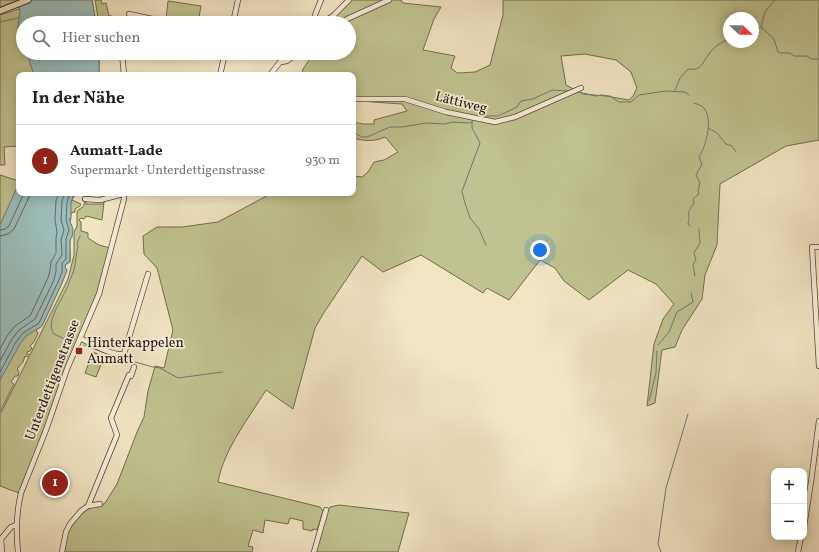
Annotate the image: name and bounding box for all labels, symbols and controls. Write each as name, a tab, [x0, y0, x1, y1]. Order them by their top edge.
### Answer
north arrow	[723, 12, 759, 48]
search box	[16, 16, 356, 60]
icon: search	[30, 27, 52, 49]
text: Hier suchen	[62, 28, 140, 49]
text: In der Nähe	[32, 87, 125, 110]
street label: Lättiweg	[433, 87, 489, 119]
text: Aumatt-Lade	[70, 141, 163, 162]
text: 1	[42, 152, 48, 170]
text: 930 m	[305, 152, 340, 170]
text: Supermarkt · Unterdettigenstrasse	[70, 162, 265, 180]
your location	[530, 240, 550, 260]
street label: Unterdettigenstrasse	[21, 316, 85, 443]
place label: Hinterkappelen Aumatt	[87, 334, 184, 369]
marker: Hinterkappelen Aumatt	[74, 346, 84, 356]
pin: 1	[42, 468, 68, 498]
map controls	[771, 468, 807, 540]
button: +	[771, 468, 807, 504]
button: −	[771, 504, 807, 540]

